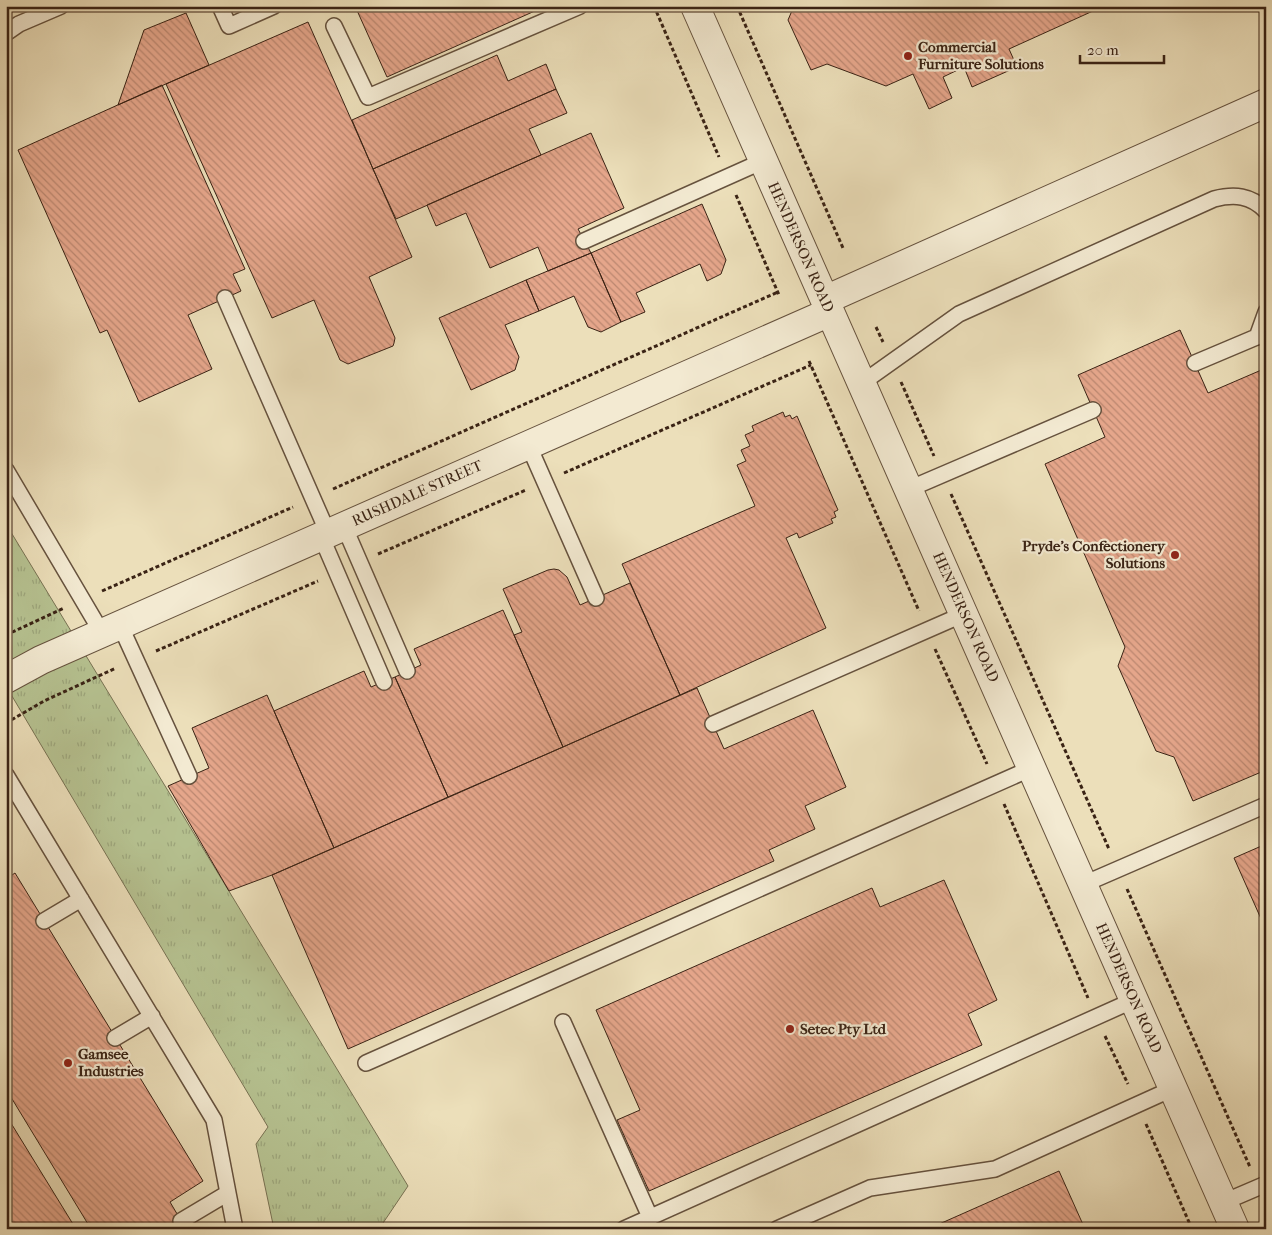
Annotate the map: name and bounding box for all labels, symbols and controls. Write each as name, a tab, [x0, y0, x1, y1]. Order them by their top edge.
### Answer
scale bar	[1080, 32, 1163, 64]
place label: Commercial Furniture Solutions	[917, 38, 1044, 73]
text: 20 m	[1087, 41, 1119, 59]
marker: Commercial Furniture Solutions	[902, 50, 914, 62]
street label: HENDERSON ROAD	[764, 179, 838, 315]
street label: RUSHDALE STREET	[349, 456, 486, 530]
place label: Pryde's Confectionery Solutions	[1022, 537, 1166, 572]
street label: HENDERSON ROAD	[929, 549, 1003, 685]
marker: Pryde's Confectionery Solutions	[1169, 549, 1181, 561]
street label: HENDERSON ROAD	[1092, 920, 1166, 1056]
place label: Setec Pty Ltd	[800, 1020, 887, 1038]
marker: Setec Pty Ltd	[784, 1023, 796, 1035]
place label: Gamsee Industries	[78, 1045, 144, 1080]
marker: Gamsee Industries	[62, 1057, 74, 1069]

